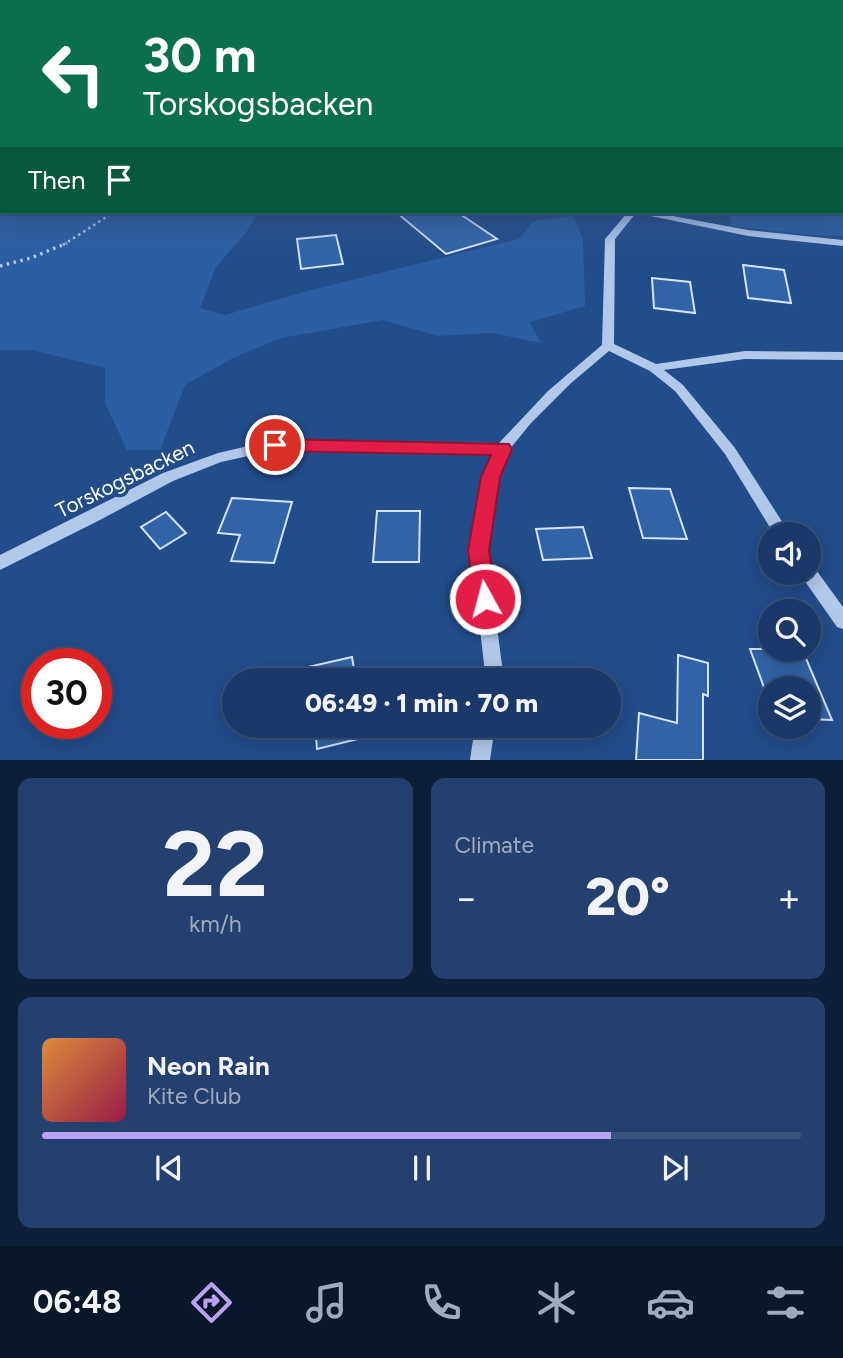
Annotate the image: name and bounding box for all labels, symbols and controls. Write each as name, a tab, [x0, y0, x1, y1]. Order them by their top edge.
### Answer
text: 30 m	[143, 25, 256, 84]
icon: left	[28, 28, 119, 119]
text: Torskogsbacken	[143, 85, 373, 123]
icon: arrive	[100, 161, 138, 199]
text: Then	[28, 164, 86, 196]
pin	[245, 415, 305, 475]
icon: arrive	[256, 426, 294, 464]
street label: Torskogsbacken	[51, 434, 198, 523]
map controls	[758, 522, 821, 739]
button: sound	[758, 522, 821, 585]
position arrow	[448, 562, 522, 636]
button: search	[758, 599, 821, 662]
speed limit sign: 30	[21, 648, 112, 739]
button: layers	[758, 676, 821, 739]
text: 06:49 · 1 min · 70 m	[305, 687, 538, 719]
text: 22	[163, 810, 268, 919]
text: Climate	[455, 831, 534, 859]
text: 20°	[586, 866, 670, 928]
text: −	[455, 875, 478, 921]
text: +	[777, 875, 801, 921]
text: km/h	[189, 910, 242, 938]
text: Neon Rain	[147, 1050, 270, 1082]
text: Kite Club	[147, 1082, 241, 1110]
icon: previous	[150, 1149, 188, 1187]
icon: pause	[403, 1149, 441, 1187]
icon: next	[656, 1149, 694, 1187]
icon: directions	[187, 1278, 236, 1327]
icon: music	[302, 1278, 351, 1327]
icon: phone	[417, 1278, 466, 1327]
icon: climate	[532, 1278, 581, 1327]
icon: car	[646, 1278, 695, 1327]
icon: filters	[761, 1278, 810, 1327]
text: 06:48	[33, 1283, 122, 1321]

